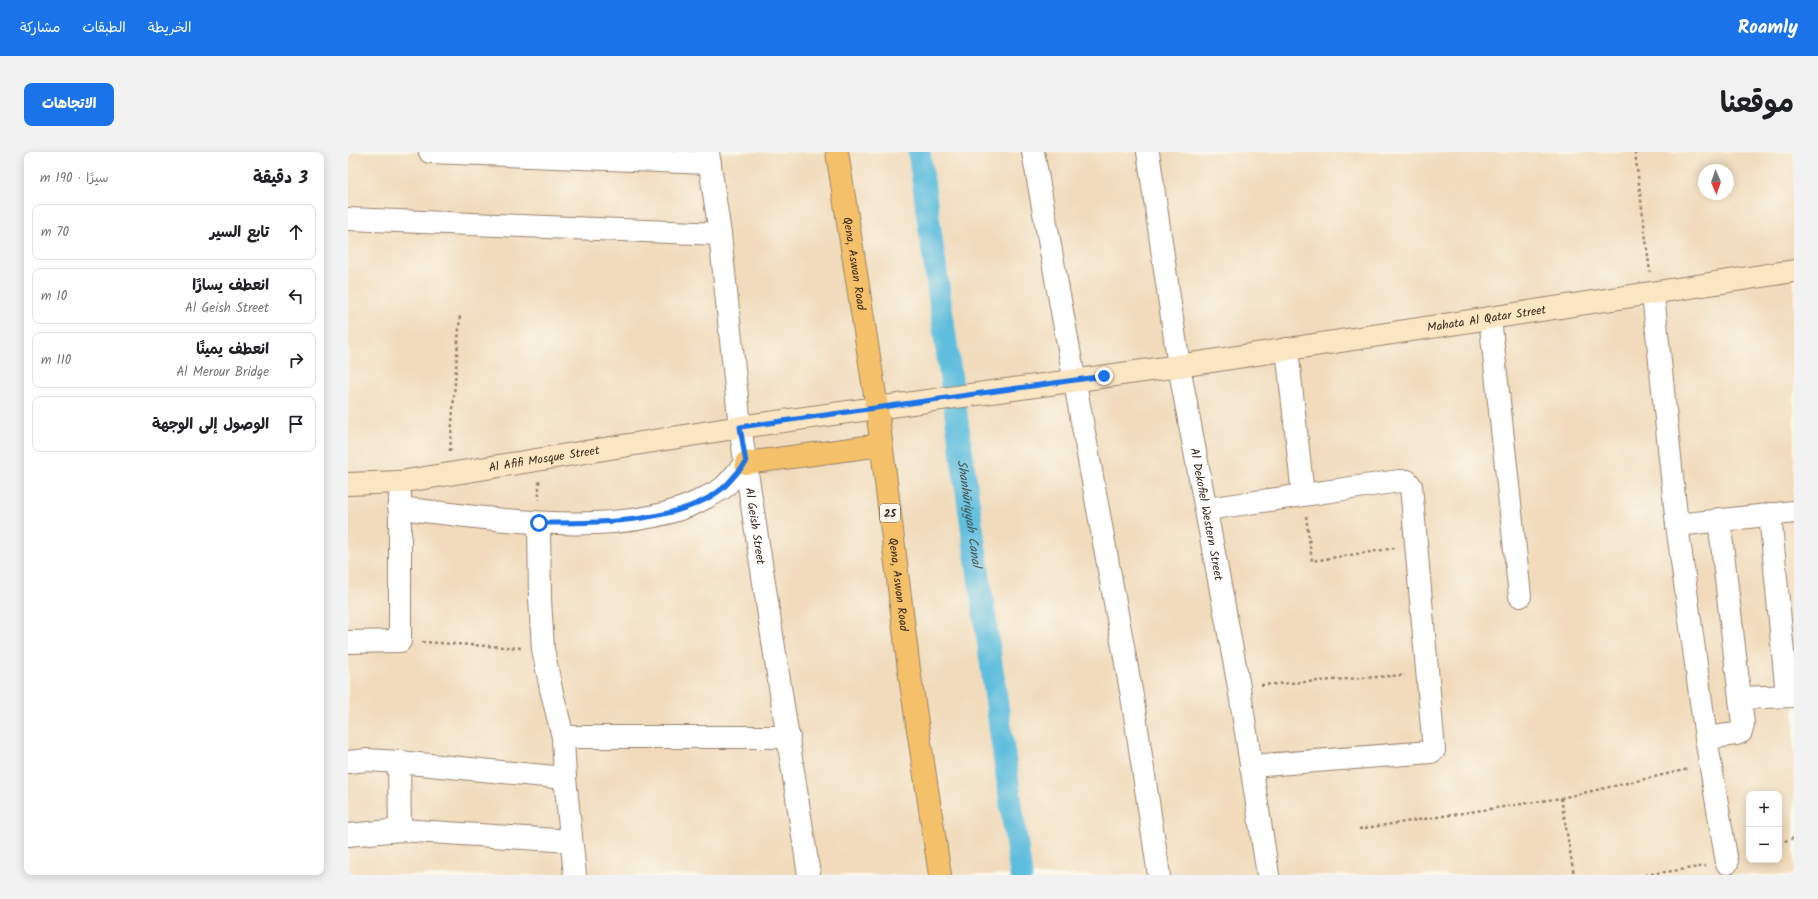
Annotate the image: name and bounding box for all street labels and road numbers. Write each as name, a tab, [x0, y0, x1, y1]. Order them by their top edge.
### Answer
street label: Qena, Aswan Road	[837, 216, 871, 313]
street label: Mahata Al Qatar Street	[1426, 300, 1548, 338]
street label: Al Afifi Mosque Street	[487, 441, 601, 478]
street label: Al Dekofiel Western Street	[1185, 446, 1228, 582]
street label: Al Geish Street	[739, 486, 770, 566]
road number: 25	[880, 504, 900, 522]
street label: Qena, Aswan Road	[883, 537, 913, 634]

